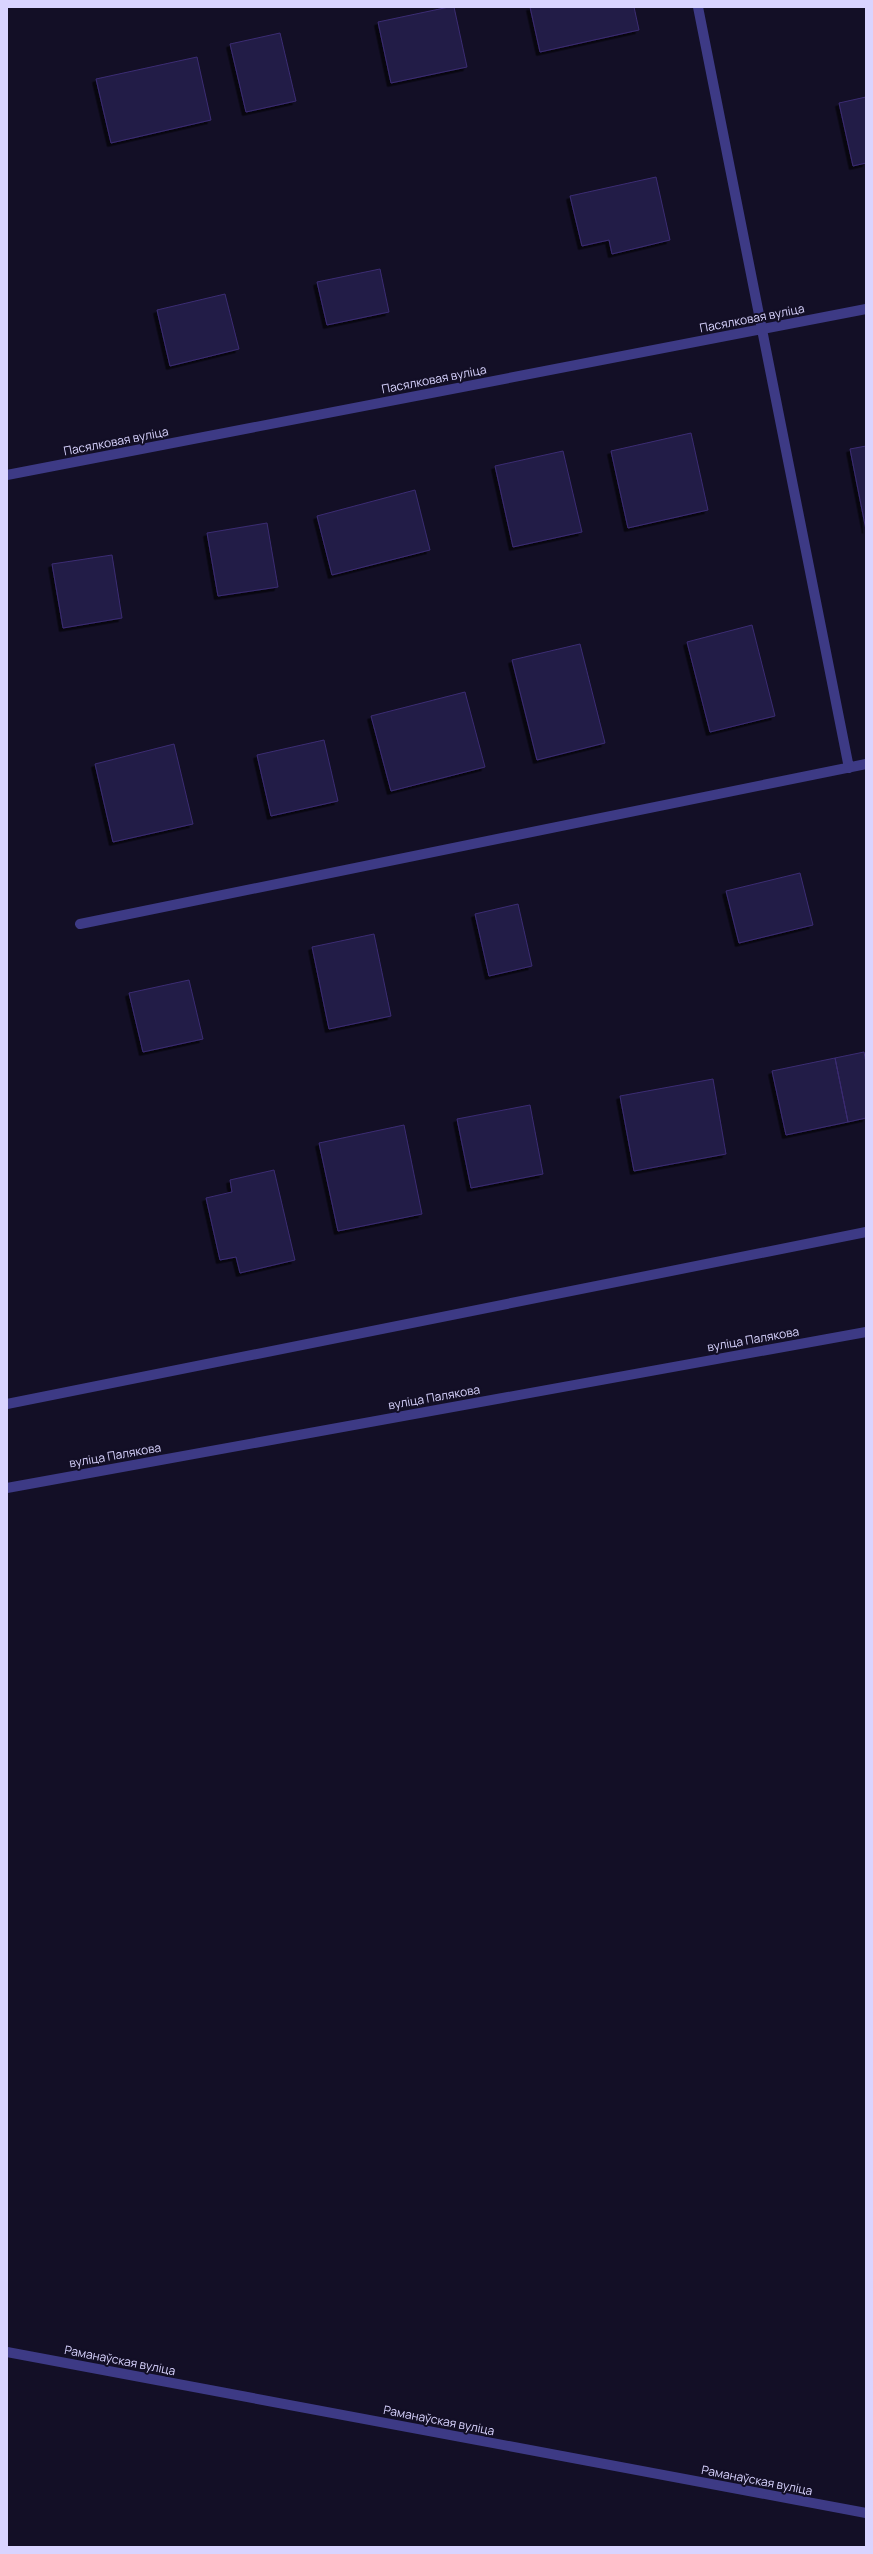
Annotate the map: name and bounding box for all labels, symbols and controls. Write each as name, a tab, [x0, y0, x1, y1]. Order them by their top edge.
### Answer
street label: Пасялковая вуліца	[698, 299, 806, 337]
street label: Пасялковая вуліца	[380, 360, 488, 398]
street label: Пасялковая вуліца	[62, 422, 170, 460]
street label: вуліца Палякова	[706, 1323, 800, 1355]
street label: вуліца Палякова	[387, 1381, 481, 1413]
street label: вуліца Палякова	[68, 1439, 162, 1471]
street label: Раманаўская вуліца	[63, 2341, 177, 2379]
street label: Раманаўская вуліца	[382, 2401, 496, 2439]
street label: Раманаўская вуліца	[700, 2461, 814, 2499]

